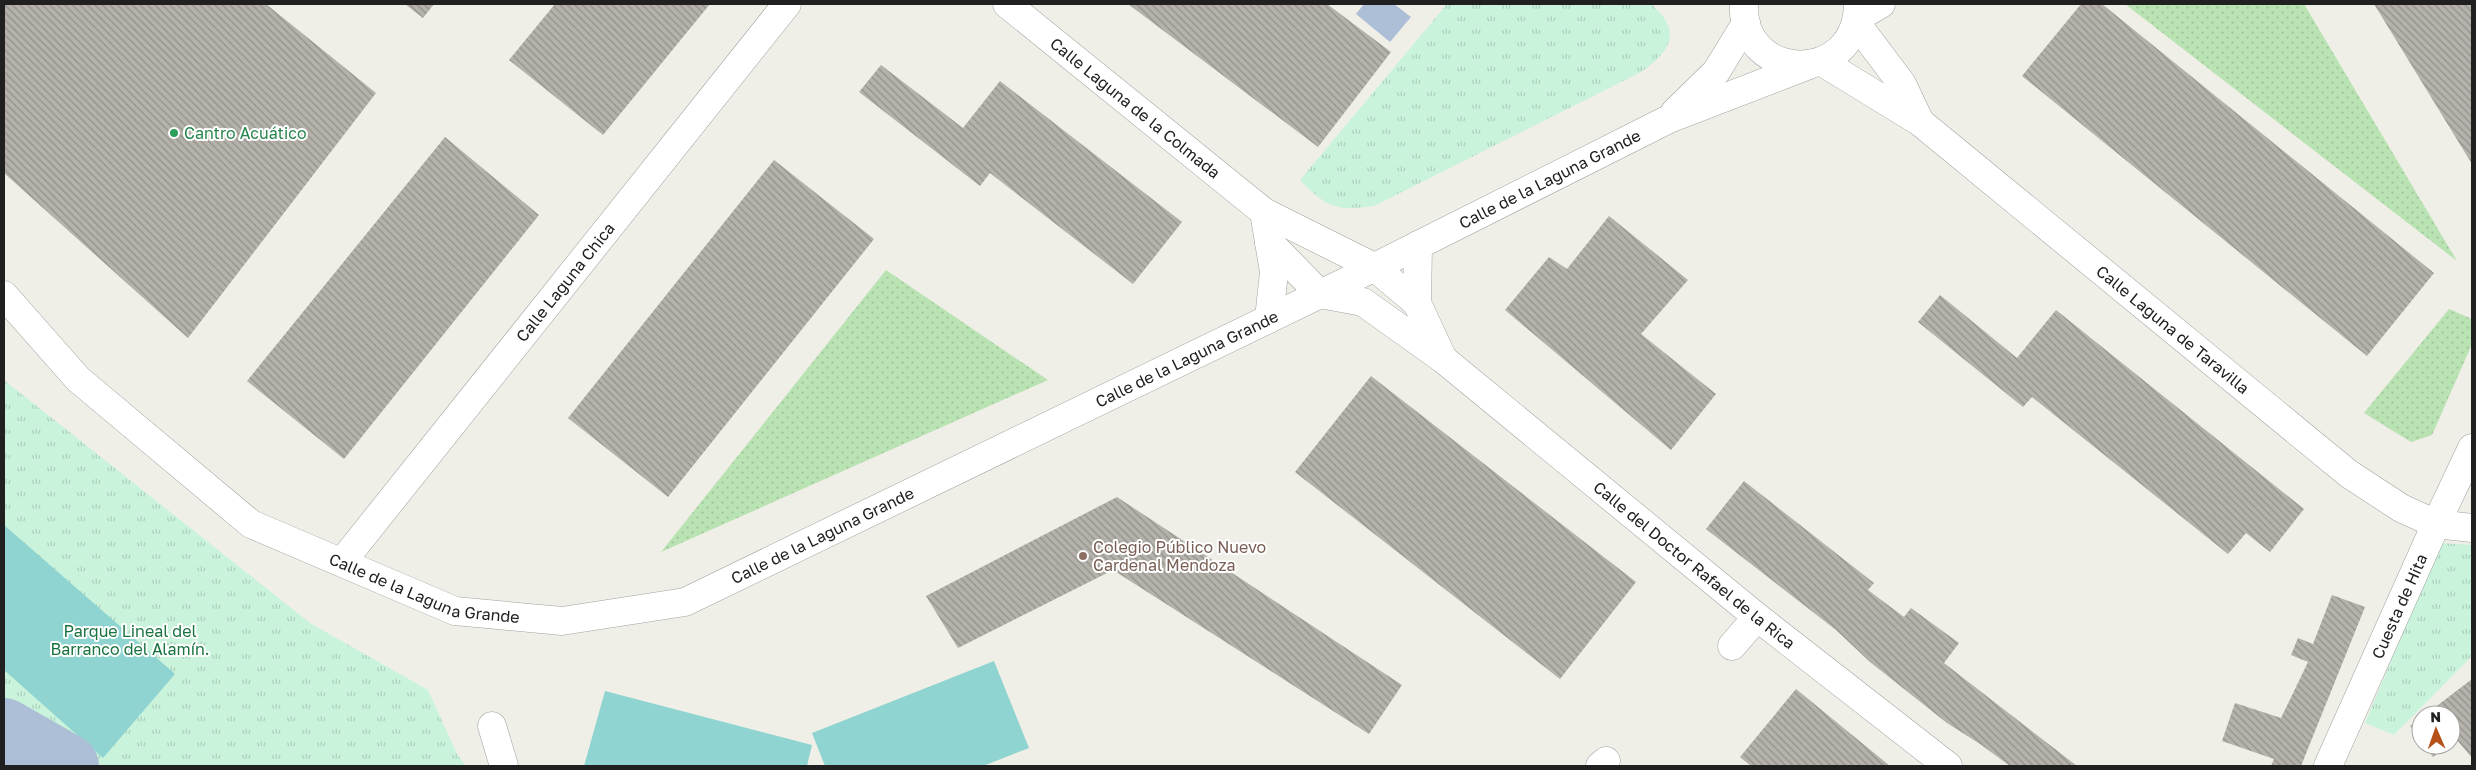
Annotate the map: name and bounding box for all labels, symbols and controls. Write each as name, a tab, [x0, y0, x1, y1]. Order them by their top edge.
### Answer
street label: Calle Laguna de la Colmada	[1046, 33, 1224, 183]
place label: Cantro Acuático	[184, 123, 307, 143]
street label: Calle de la Laguna Grande	[1456, 125, 1644, 233]
marker: Cantro Acuático	[168, 127, 180, 139]
street label: Calle Laguna Chica	[512, 218, 619, 346]
street label: Calle Laguna de Taravilla	[2092, 261, 2253, 398]
street label: Calle de la Laguna Grande	[1092, 306, 1281, 412]
street label: Calle del Doctor Rafael de la Rica	[1589, 477, 1799, 653]
street label: Calle de la Laguna Grande	[728, 483, 917, 588]
place label: Colegio Público Nuevo Cardenal Mendoza	[1093, 537, 1266, 575]
street label: Calle de la Laguna Grande	[326, 549, 521, 627]
marker: Colegio Público Nuevo Cardenal Mendoza	[1077, 550, 1089, 562]
street label: Cuesta de Hita	[2367, 551, 2431, 662]
park label: Parque Lineal del Barranco del Alamín.	[50, 621, 210, 659]
north arrow	[2411, 705, 2461, 755]
text: N	[2430, 708, 2441, 725]

